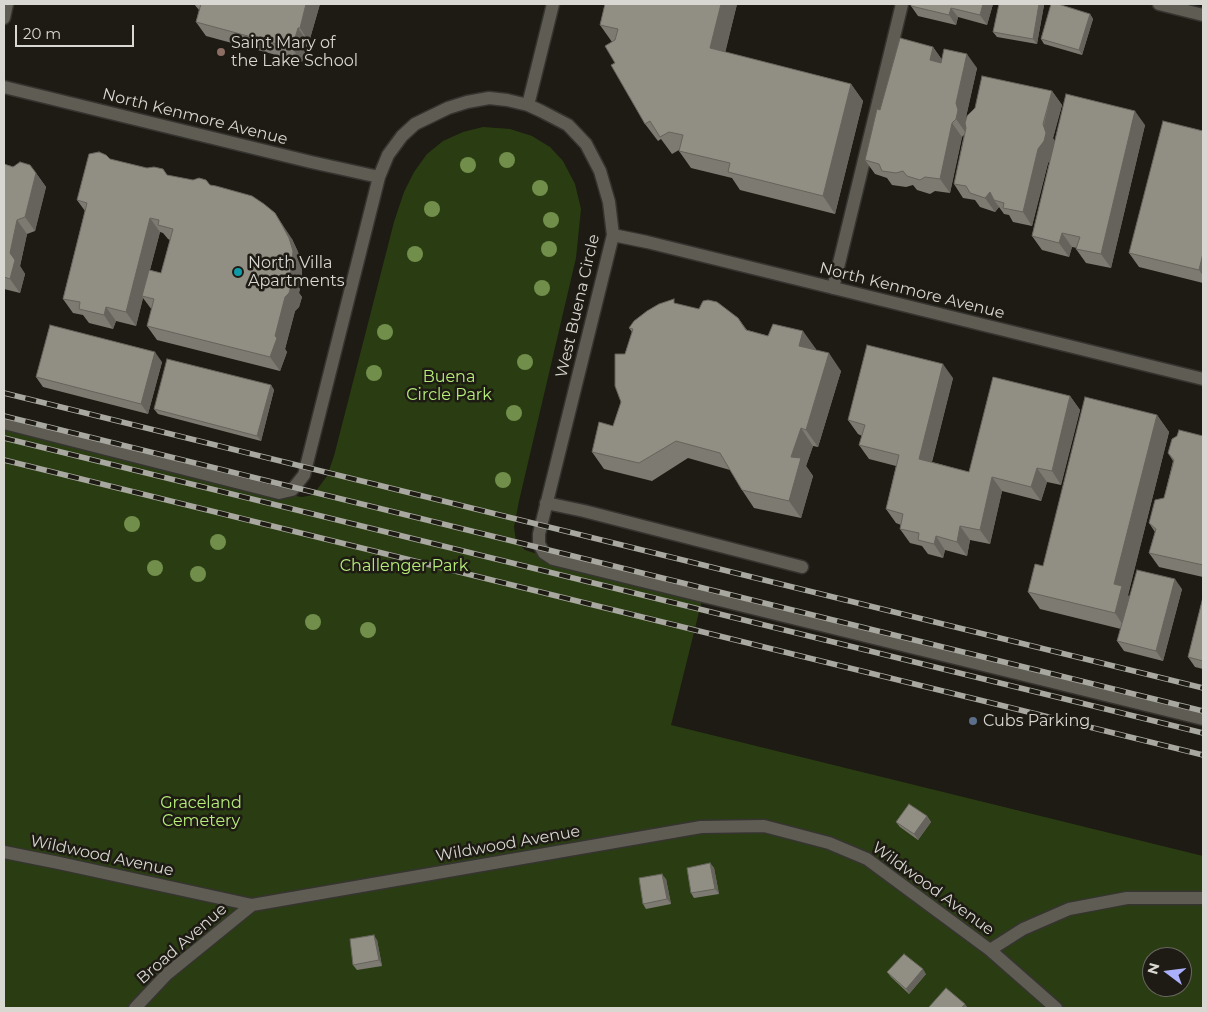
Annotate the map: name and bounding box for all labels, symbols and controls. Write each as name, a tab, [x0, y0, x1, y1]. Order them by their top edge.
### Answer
scale bar	[18, 15, 136, 47]
text: 20 m	[23, 24, 61, 43]
place label: Saint Mary of the Lake School	[231, 33, 358, 71]
marker: Saint Mary of the Lake School	[215, 46, 227, 58]
street label: North Kenmore Avenue	[100, 85, 290, 149]
street label: West Buena Circle	[552, 232, 604, 380]
place label: North Villa Apartments	[248, 253, 345, 291]
street label: North Kenmore Avenue	[817, 259, 1007, 323]
marker: North Villa Apartments	[232, 266, 244, 278]
park label: Buena Circle Park	[406, 367, 492, 405]
park label: Challenger Park	[340, 556, 468, 576]
place label: Cubs Parking	[983, 711, 1090, 731]
marker: Cubs Parking	[967, 715, 979, 727]
park label: Graceland Cemetery	[160, 793, 242, 831]
street label: Wildwood Avenue	[434, 822, 582, 866]
street label: Wildwood Avenue	[28, 831, 176, 881]
street label: Wildwood Avenue	[868, 838, 998, 940]
street label: Broad Avenue	[133, 900, 231, 988]
north arrow	[1142, 947, 1192, 997]
text: N	[1143, 961, 1164, 976]

